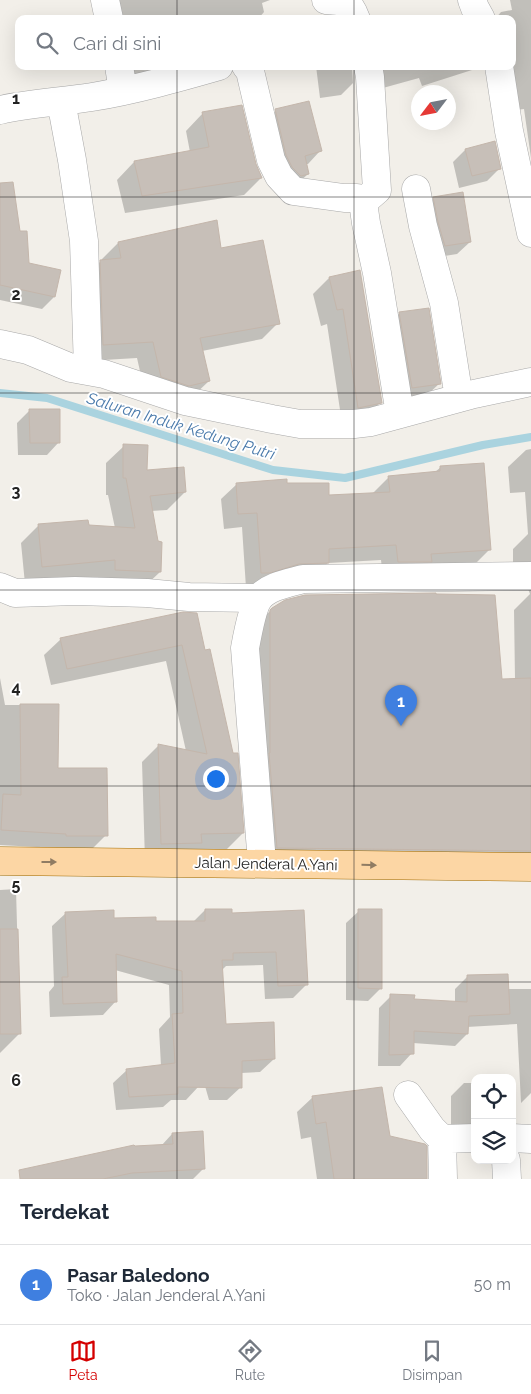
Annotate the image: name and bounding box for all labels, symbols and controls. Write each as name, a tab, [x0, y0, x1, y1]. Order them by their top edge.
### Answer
search box	[15, 15, 516, 70]
icon: search	[33, 29, 61, 57]
text: Cari di sini	[73, 32, 161, 54]
north arrow	[411, 85, 456, 130]
text: 1	[12, 89, 20, 108]
text: 2	[11, 285, 21, 304]
water label: Saluran Induk Kedung Putri	[84, 388, 278, 464]
text: 3	[12, 482, 21, 501]
text: 4	[11, 678, 21, 697]
pin: 1	[385, 685, 417, 726]
your location	[203, 766, 229, 792]
street label: Jalan Jenderal A.Yani	[194, 854, 338, 874]
one-way arrow	[41, 858, 57, 866]
one-way arrow	[361, 861, 377, 869]
text: 5	[12, 875, 21, 894]
text: 6	[11, 1071, 21, 1090]
map controls	[471, 1074, 516, 1164]
button: locate	[471, 1074, 516, 1119]
button: layers	[471, 1119, 516, 1164]
text: Terdekat	[20, 1199, 109, 1224]
text: Pasar Baledono	[67, 1264, 209, 1286]
text: 1	[32, 1275, 40, 1294]
text: 50 m	[474, 1275, 511, 1294]
text: Toko · Jalan Jenderal A.Yani	[67, 1286, 266, 1305]
tab: Peta	[69, 1337, 98, 1383]
tab: Rute	[235, 1337, 265, 1383]
tab: Disimpan	[402, 1337, 462, 1383]

